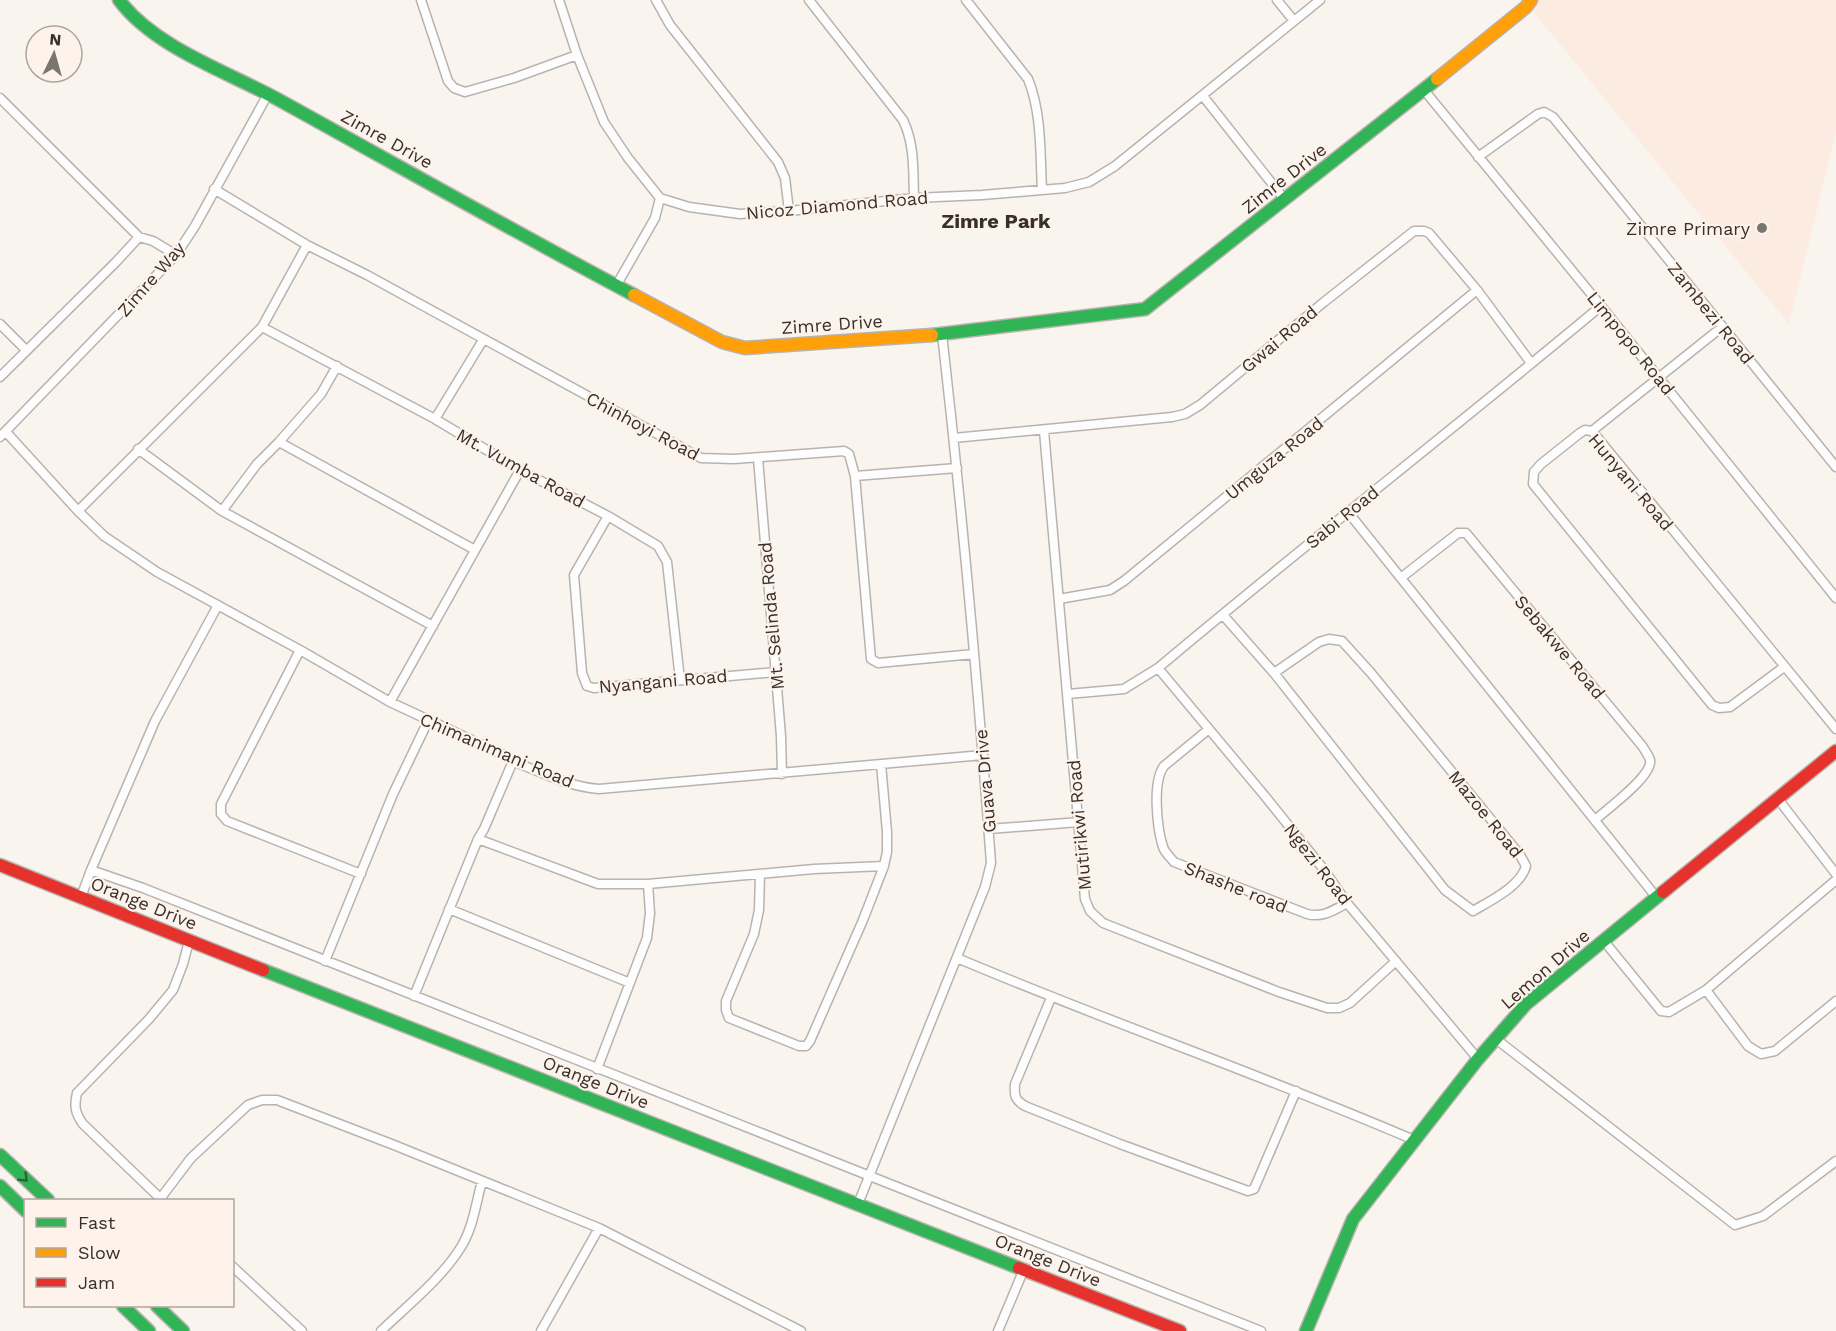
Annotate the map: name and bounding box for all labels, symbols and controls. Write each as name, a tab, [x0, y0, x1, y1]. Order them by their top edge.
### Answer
north arrow	[24, 24, 84, 84]
text: N	[49, 30, 62, 50]
street label: Zimre Drive	[337, 105, 437, 173]
street label: Zimre Drive	[1237, 138, 1331, 218]
street label: Nicoz Diamond Road	[745, 187, 929, 223]
district label: Zimre Park	[941, 209, 1051, 233]
place label: Zimre Primary	[1626, 218, 1751, 239]
marker: Zimre Primary	[1755, 221, 1769, 235]
street label: Zimre Way	[113, 237, 190, 321]
street label: Zambezi Road	[1664, 258, 1758, 368]
street label: Limpopo Road	[1583, 287, 1679, 399]
street label: Gwai Road	[1237, 301, 1321, 377]
street label: Zimre Drive	[781, 310, 883, 338]
street label: Chinhoyi Road	[583, 387, 703, 465]
street label: Umguza Road	[1221, 412, 1327, 504]
street label: Mt. Vumba Road	[453, 424, 589, 512]
street label: Hunyani Road	[1584, 429, 1678, 535]
street label: Sabi Road	[1301, 481, 1383, 553]
street label: Mt. Selinda Road	[754, 541, 788, 691]
street label: Sebakwe Road	[1511, 591, 1609, 703]
street label: Nyangani Road	[598, 665, 728, 697]
street label: Chimanimani Road	[417, 708, 577, 792]
street label: Guava Drive	[970, 728, 1000, 834]
street label: Mutirikwi Road	[1063, 759, 1095, 891]
street label: Mazoe Road	[1444, 766, 1528, 862]
street label: Ngezi Road	[1280, 819, 1356, 909]
street label: Shashe road	[1181, 857, 1291, 917]
street label: Orange Drive	[88, 872, 200, 934]
street label: Lemon Drive	[1496, 925, 1594, 1013]
street label: Orange Drive	[540, 1051, 652, 1113]
one-way arrow	[16, 1170, 27, 1181]
legend	[24, 1199, 234, 1307]
text: Fast	[78, 1212, 116, 1233]
street label: Orange Drive	[992, 1229, 1104, 1291]
text: Slow	[78, 1242, 121, 1263]
text: Jam	[78, 1272, 115, 1293]

